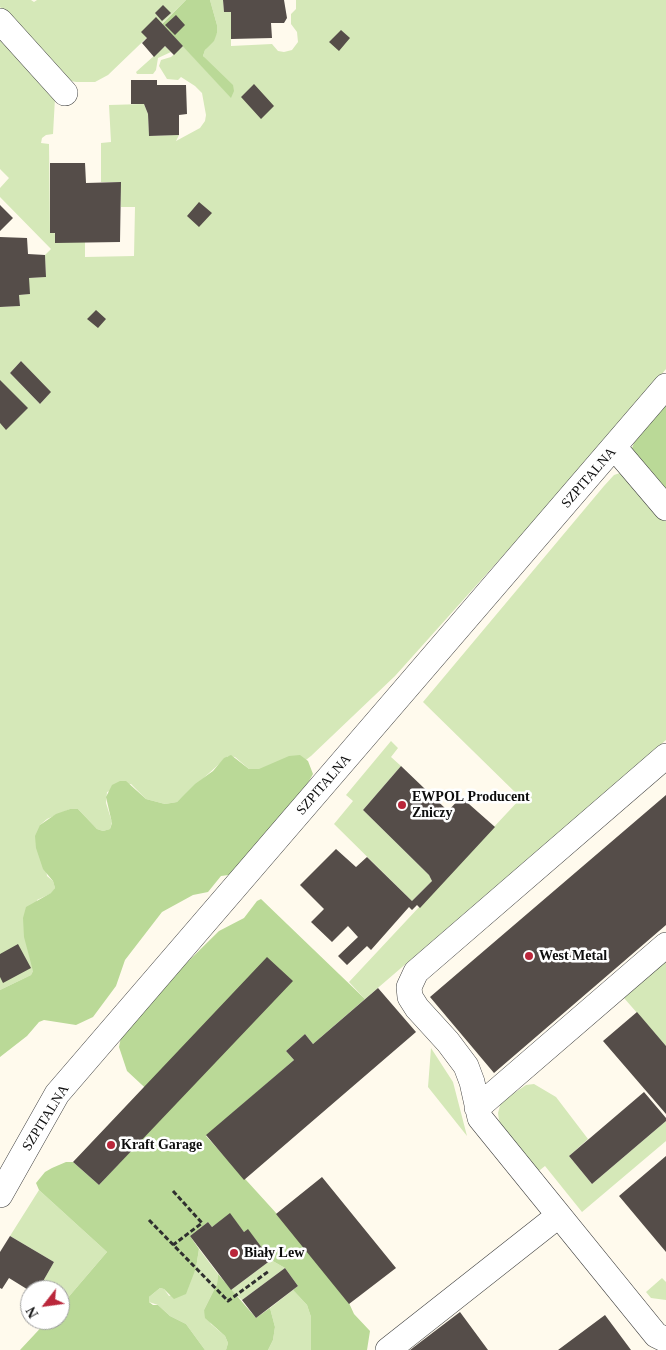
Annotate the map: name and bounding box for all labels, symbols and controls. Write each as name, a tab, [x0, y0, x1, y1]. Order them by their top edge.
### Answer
street label: SZPITALNA	[558, 444, 620, 512]
street label: SZPITALNA	[293, 751, 355, 819]
place label: EWPOL Producent Zniczy	[412, 789, 530, 822]
marker: EWPOL Producent Zniczy	[396, 799, 408, 811]
place label: West Metal	[539, 948, 607, 964]
marker: West Metal	[523, 950, 535, 962]
street label: SZPITALNA	[19, 1082, 73, 1154]
place label: Kraft Garage	[121, 1137, 202, 1153]
marker: Kraft Garage	[105, 1139, 117, 1151]
place label: Biały Lew	[244, 1245, 304, 1261]
marker: Biały Lew	[228, 1247, 240, 1259]
north arrow	[20, 1280, 70, 1330]
text: N	[23, 1304, 41, 1320]

